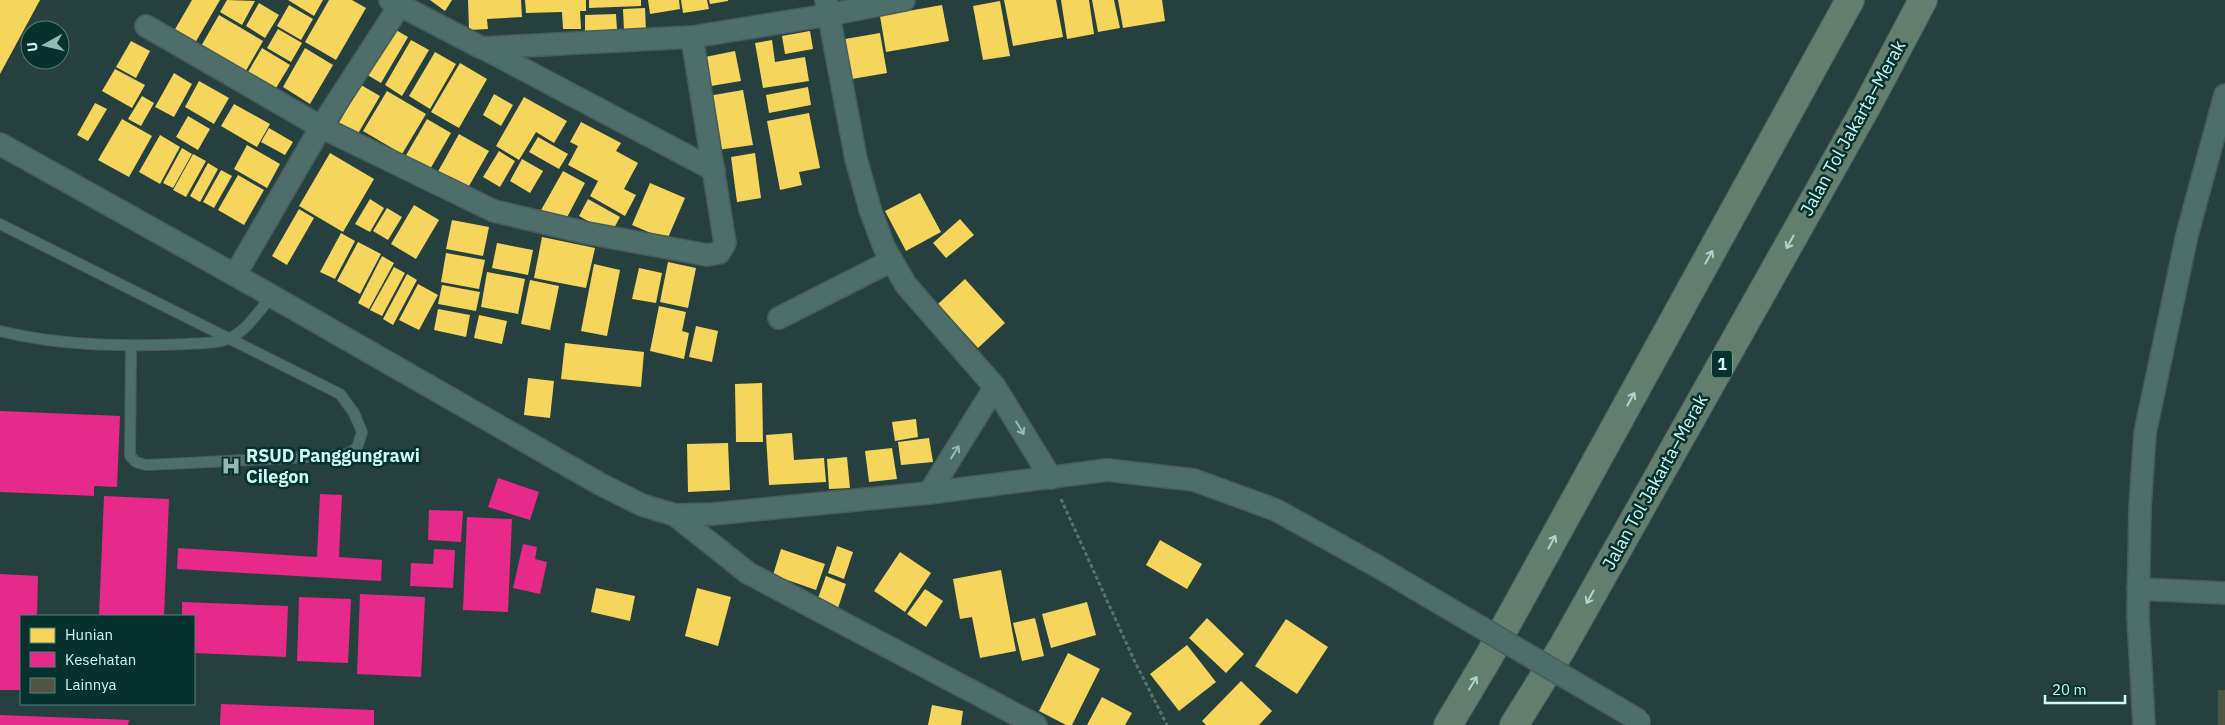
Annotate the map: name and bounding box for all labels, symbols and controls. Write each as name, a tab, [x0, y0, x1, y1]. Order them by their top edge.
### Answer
north arrow	[20, 20, 70, 70]
street label: Jalan Tol Jakarta–Merak	[1795, 36, 1911, 220]
text: U	[23, 41, 42, 53]
one-way arrow	[1785, 235, 1795, 249]
one-way arrow	[1704, 249, 1714, 264]
road number: 1	[1712, 350, 1732, 378]
street label: Jalan Tol Jakarta–Merak	[1597, 390, 1713, 574]
one-way arrow	[1626, 393, 1636, 407]
one-way arrow	[1016, 421, 1026, 435]
place label: RSUD Panggungrawi Cilegon	[246, 444, 420, 488]
one-way arrow	[950, 445, 960, 459]
hospital icon: RSUD Panggungrawi Cilegon	[220, 455, 242, 477]
one-way arrow	[1548, 535, 1558, 549]
one-way arrow	[1585, 590, 1595, 604]
legend	[20, 615, 195, 705]
text: Hunian	[65, 625, 113, 644]
text: Kesehatan	[65, 650, 136, 669]
scale bar	[2045, 672, 2125, 704]
text: Lainnya	[65, 675, 116, 694]
one-way arrow	[1468, 677, 1478, 691]
text: 20 m	[2052, 680, 2087, 699]

